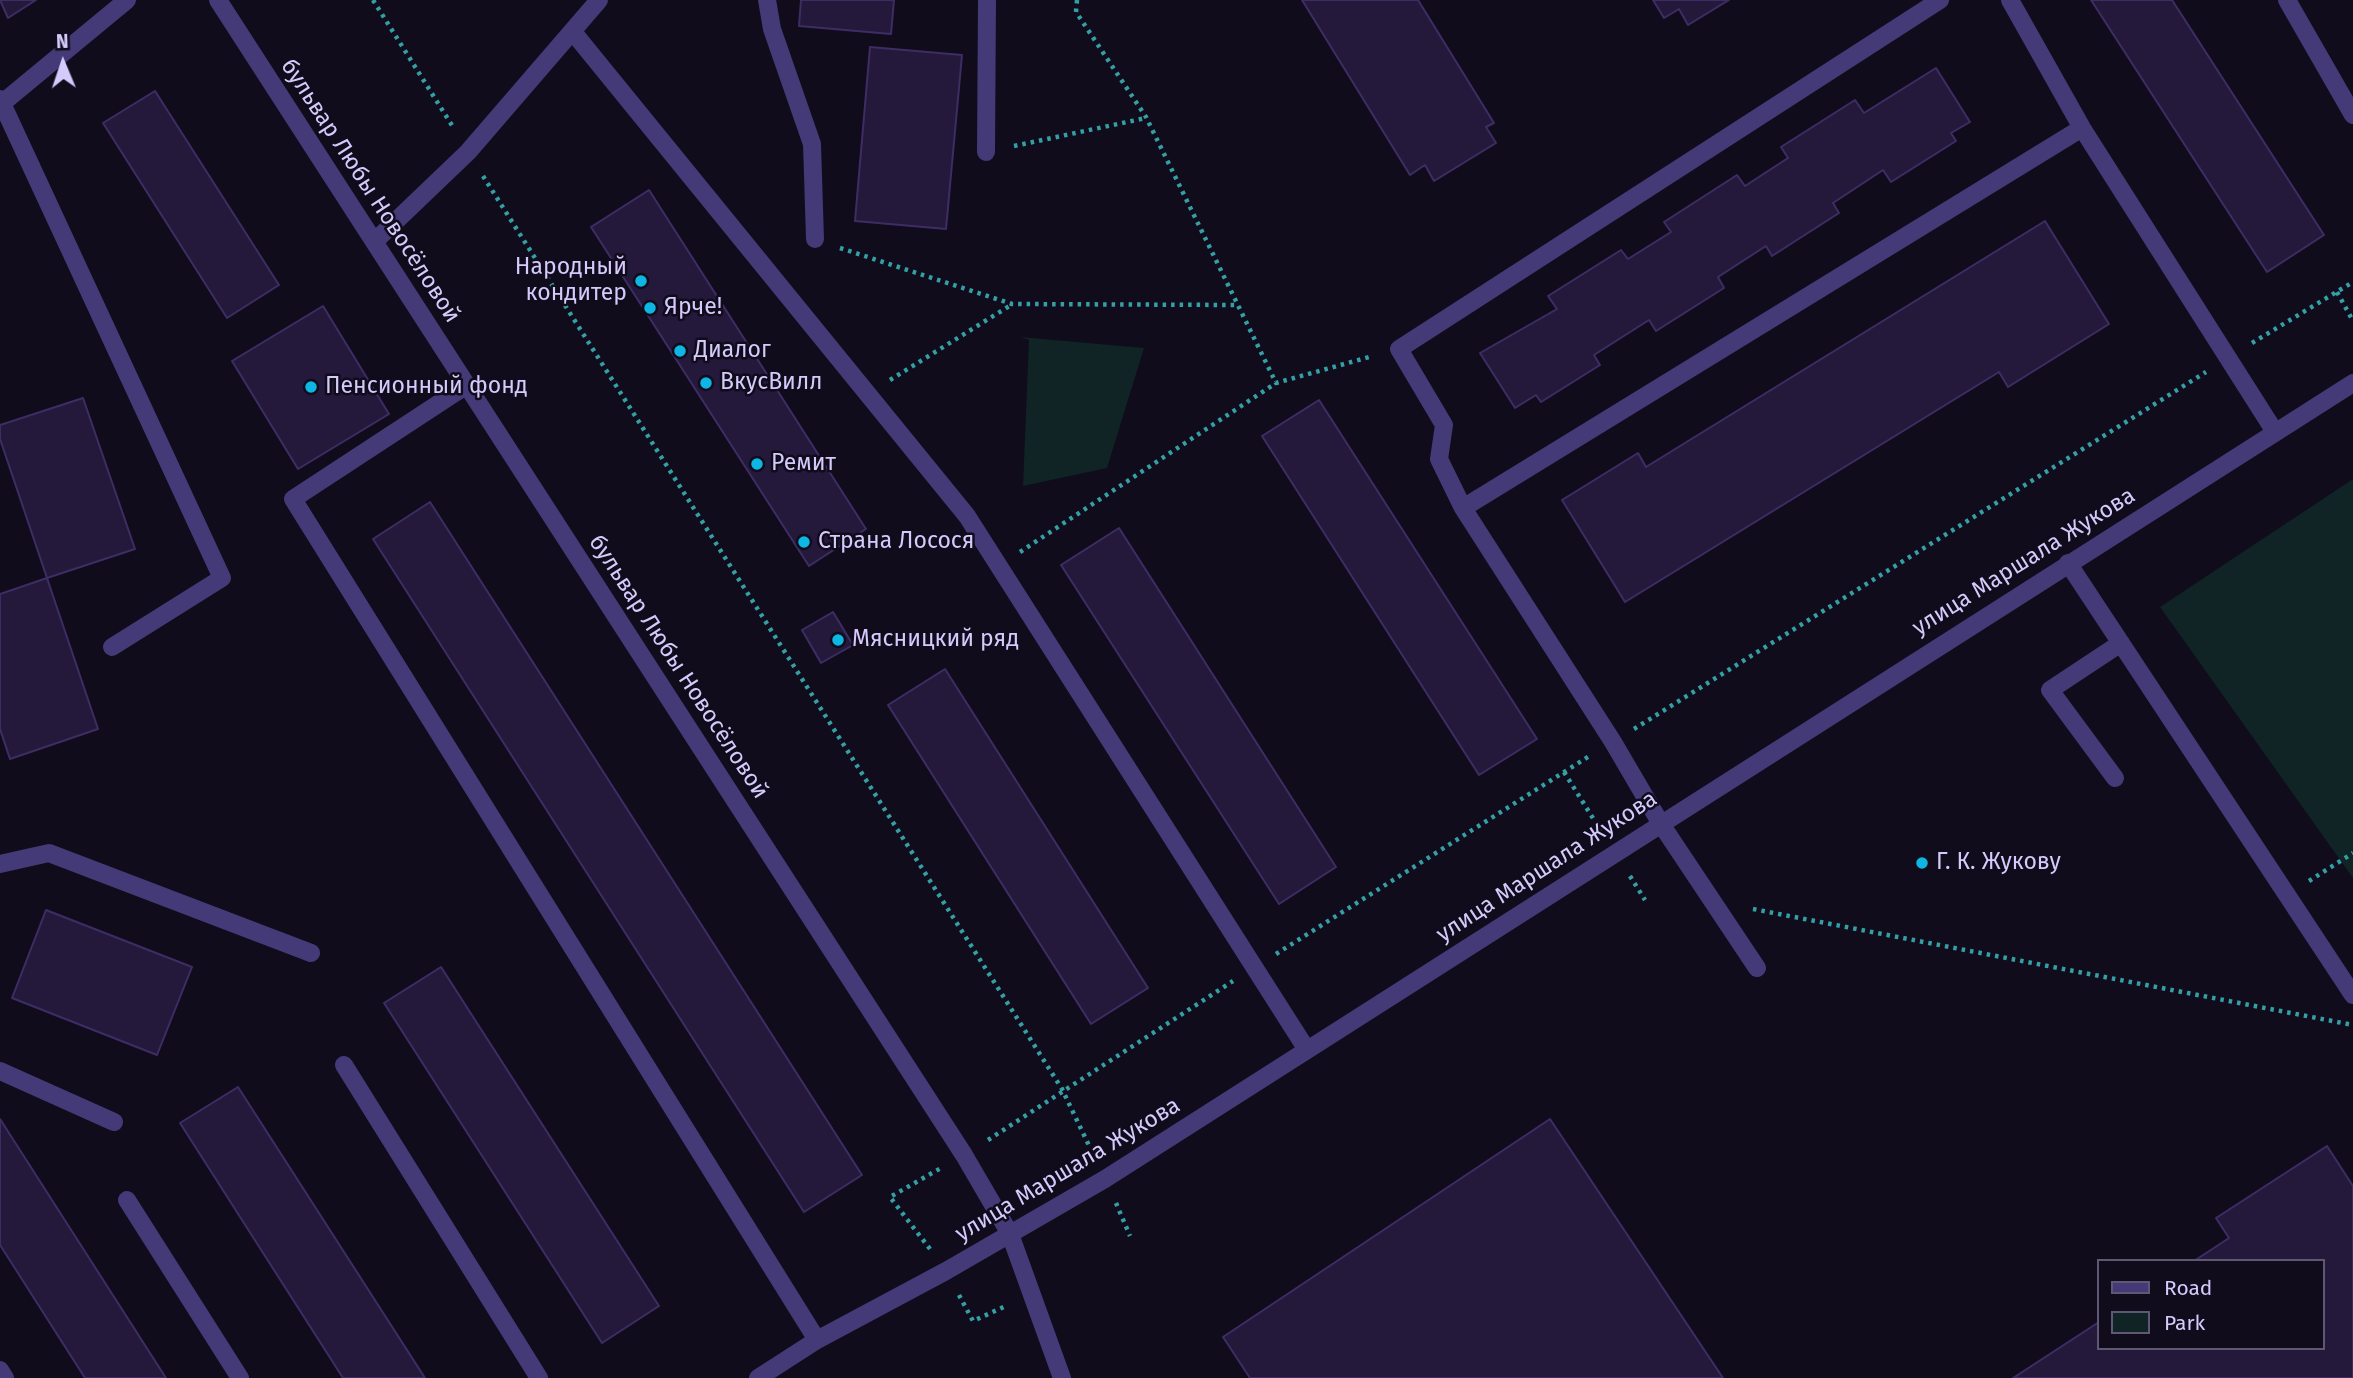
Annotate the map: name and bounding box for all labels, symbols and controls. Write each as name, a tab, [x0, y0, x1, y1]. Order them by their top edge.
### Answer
north arrow	[28, 28, 98, 98]
text: N	[56, 30, 69, 53]
street label: бульвар Любы Новосёловой	[274, 54, 466, 328]
place label: Народный кондитер	[515, 254, 627, 308]
marker: Народный кондитер	[633, 273, 649, 289]
place label: Ярче!	[664, 294, 722, 322]
marker: Ярче!	[642, 300, 658, 316]
place label: Диалог	[694, 337, 771, 365]
marker: Диалог	[672, 343, 688, 359]
place label: ВкусВилл	[720, 369, 822, 397]
place label: Пенсионный фонд	[325, 373, 528, 401]
marker: ВкусВилл	[698, 375, 714, 391]
marker: Пенсионный фонд	[303, 379, 319, 395]
place label: Ремит	[771, 450, 836, 478]
marker: Ремит	[749, 456, 765, 472]
street label: улица Маршала Жукова	[1908, 482, 2140, 642]
place label: Страна Лосося	[818, 528, 975, 556]
street label: бульвар Любы Новосёловой	[582, 530, 774, 804]
marker: Страна Лосося	[796, 534, 812, 550]
place label: Мясницкий ряд	[852, 626, 1019, 654]
marker: Мясницкий ряд	[830, 632, 846, 648]
street label: улица Маршала Жукова	[1432, 785, 1662, 949]
place label: Г. К. Жукову	[1936, 849, 2061, 877]
marker: Г. К. Жукову	[1914, 855, 1930, 871]
street label: улица Маршала Жукова	[951, 1092, 1185, 1248]
legend	[2098, 1259, 2325, 1350]
text: Road	[2164, 1275, 2212, 1301]
text: Park	[2164, 1310, 2205, 1336]

